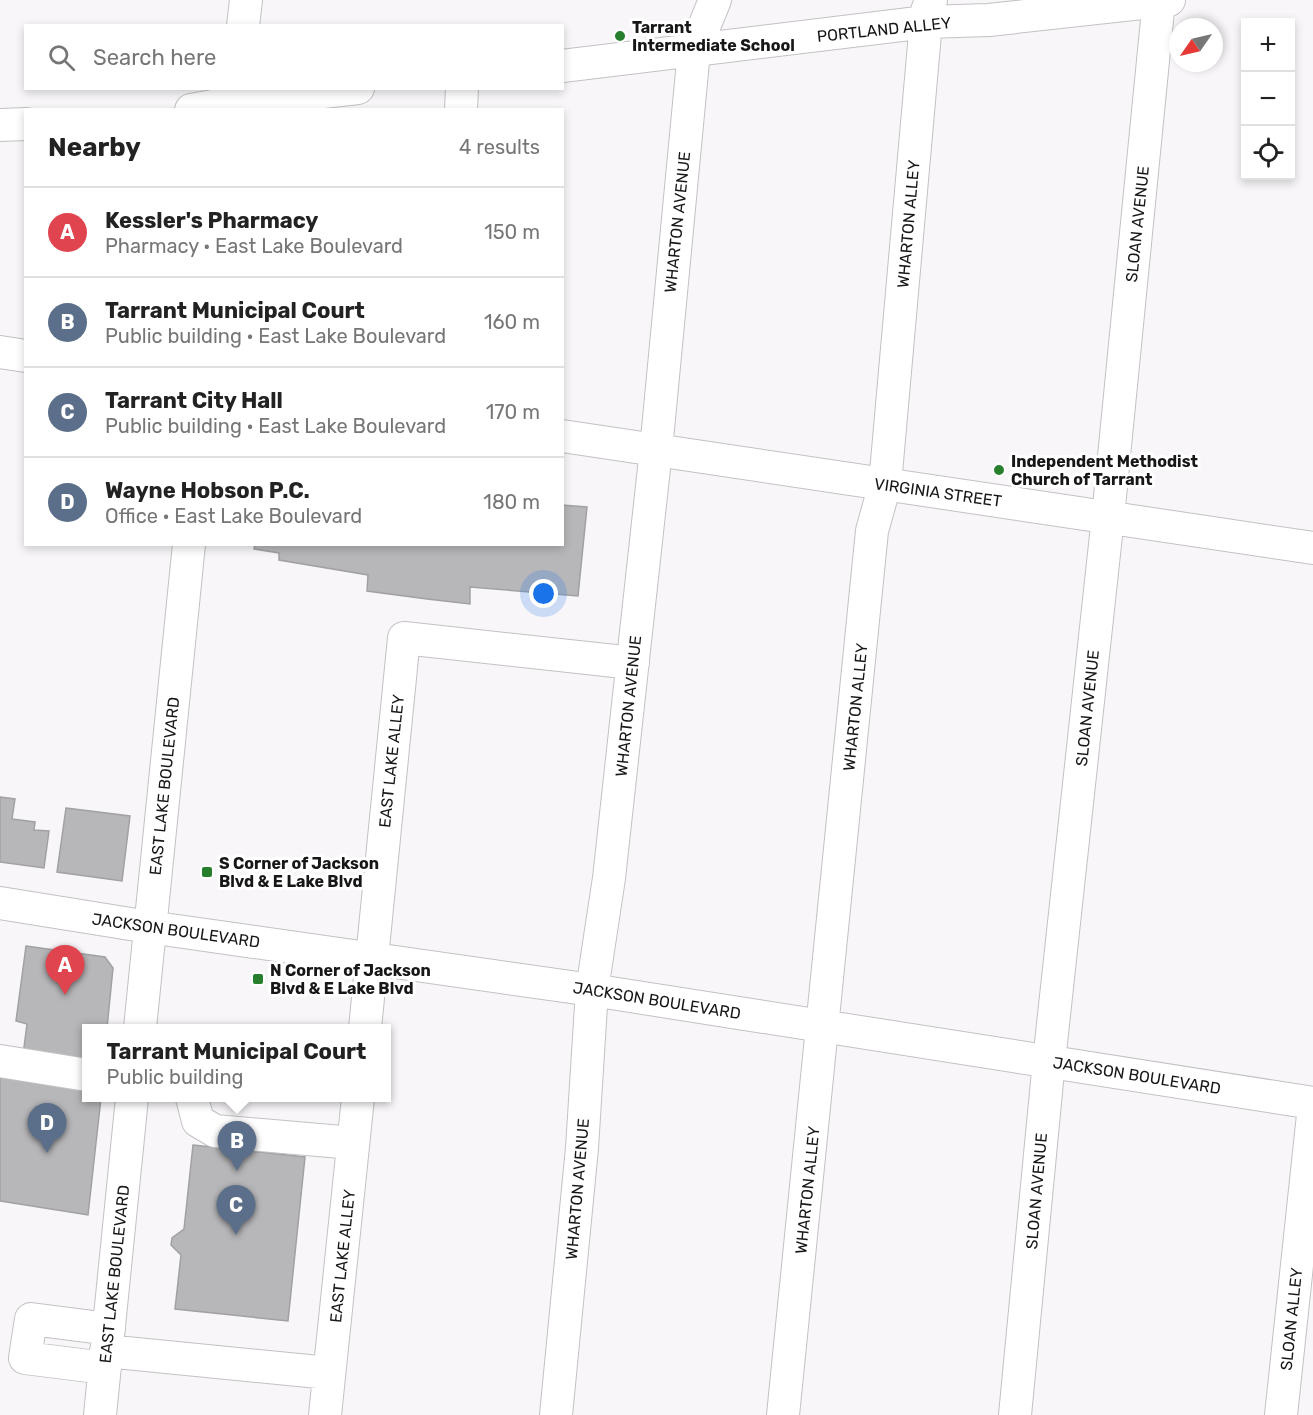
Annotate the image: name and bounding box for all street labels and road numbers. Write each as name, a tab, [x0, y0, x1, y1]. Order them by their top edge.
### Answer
street label: PORTLAND ALLEY	[816, 13, 952, 46]
street label: WHARTON AVENUE	[661, 150, 694, 294]
street label: WHARTON ALLEY	[893, 159, 924, 289]
street label: SLOAN AVENUE	[1122, 165, 1153, 283]
street label: VIRGINIA STREET	[873, 474, 1003, 511]
street label: WHARTON AVENUE	[612, 634, 645, 778]
street label: WHARTON ALLEY	[839, 642, 872, 772]
street label: SLOAN AVENUE	[1072, 649, 1103, 767]
street label: EAST LAKE ALLEY	[375, 693, 408, 829]
street label: EAST LAKE BOULEVARD	[146, 696, 183, 876]
street label: JACKSON BOULEVARD	[91, 909, 261, 952]
street label: JACKSON BOULEVARD	[572, 978, 742, 1023]
street label: JACKSON BOULEVARD	[1052, 1053, 1222, 1098]
street label: WHARTON AVENUE	[562, 1118, 593, 1261]
street label: WHARTON ALLEY	[791, 1125, 824, 1255]
street label: SLOAN AVENUE	[1022, 1132, 1051, 1250]
street label: EAST LAKE BOULEVARD	[96, 1184, 133, 1364]
street label: EAST LAKE ALLEY	[326, 1188, 359, 1324]
street label: SLOAN ALLEY	[1277, 1267, 1306, 1372]

